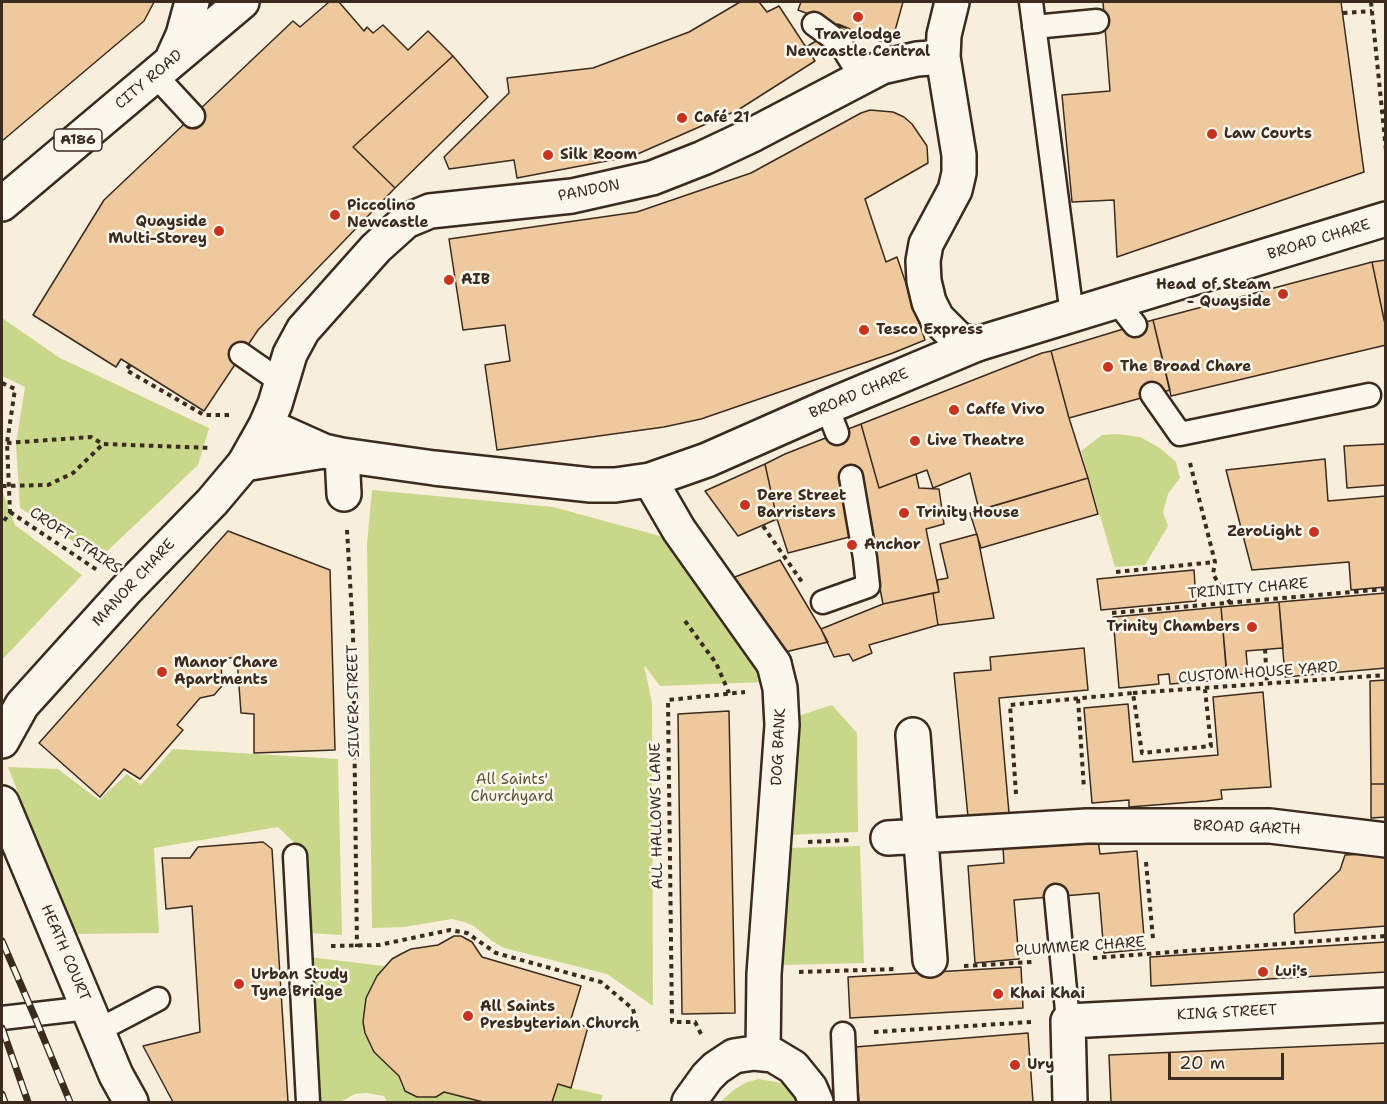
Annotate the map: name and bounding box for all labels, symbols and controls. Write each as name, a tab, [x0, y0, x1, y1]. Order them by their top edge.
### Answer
marker: Travelodge Newcastle Central	[851, 10, 865, 24]
place label: Travelodge Newcastle Central	[786, 26, 930, 61]
street label: CITY ROAD	[112, 47, 186, 113]
place label: Café 21	[694, 109, 750, 127]
marker: Café 21	[675, 111, 689, 125]
place label: Law Courts	[1224, 125, 1312, 143]
marker: Law Courts	[1205, 127, 1219, 141]
road number: A186	[54, 129, 102, 151]
place label: Silk Room	[560, 146, 637, 164]
marker: Silk Room	[541, 148, 555, 162]
street label: PANDON	[557, 176, 621, 206]
place label: Piccolino Newcastle	[347, 197, 429, 232]
marker: Piccolino Newcastle	[328, 208, 342, 222]
place label: Quayside Multi-Storey	[108, 213, 207, 248]
street label: BROAD CHARE	[1266, 216, 1372, 264]
marker: Quayside Multi-Storey	[212, 224, 226, 238]
place label: AIB	[461, 271, 490, 289]
marker: AIB	[442, 273, 456, 287]
place label: Head of Steam - Quayside	[1156, 276, 1271, 311]
marker: Head of Steam - Quayside	[1276, 287, 1290, 301]
place label: Tesco Express	[876, 321, 983, 339]
marker: Tesco Express	[857, 323, 871, 337]
place label: The Broad Chare	[1120, 358, 1251, 376]
marker: The Broad Chare	[1101, 360, 1115, 374]
street label: BROAD CHARE	[807, 365, 911, 423]
place label: Caffe Vivo	[966, 401, 1045, 419]
marker: Caffe Vivo	[947, 403, 961, 417]
place label: Live Theatre	[927, 432, 1024, 450]
marker: Live Theatre	[908, 434, 922, 448]
place label: Dere Street Barristers	[757, 487, 846, 522]
marker: Dere Street Barristers	[738, 498, 752, 512]
street label: CROFT STAIRS	[26, 504, 124, 578]
place label: Trinity House	[916, 504, 1019, 522]
marker: Trinity House	[897, 506, 911, 520]
place label: ZeroLight	[1227, 523, 1302, 541]
marker: ZeroLight	[1307, 525, 1321, 539]
street label: MANOR CHARE	[89, 536, 179, 630]
place label: Anchor	[864, 536, 921, 554]
marker: Anchor	[845, 538, 859, 552]
street label: TRINITY CHARE	[1187, 575, 1309, 603]
place label: Trinity Chambers	[1107, 618, 1240, 636]
marker: Trinity Chambers	[1245, 620, 1259, 634]
street label: SILVER STREET	[344, 644, 364, 758]
place label: Manor Chare Apartments	[174, 654, 278, 689]
street label: CUSTOM HOUSE YARD	[1178, 658, 1338, 688]
marker: Manor Chare Apartments	[155, 665, 169, 679]
street label: DOG BANK	[768, 708, 790, 786]
street label: ALL HALLOWS LANE	[647, 742, 667, 890]
park label: All Saints' Churchyard	[471, 771, 553, 806]
street label: BROAD GARTH	[1193, 817, 1301, 839]
street label: HEATH COURT	[37, 902, 93, 1004]
street label: PLUMMER CHARE	[1015, 933, 1145, 961]
place label: Lui's	[1275, 963, 1308, 981]
marker: Lui's	[1256, 965, 1270, 979]
place label: Urban Study Tyne Bridge	[251, 966, 348, 1001]
marker: Urban Study Tyne Bridge	[232, 977, 246, 991]
place label: Khai Khai	[1010, 985, 1085, 1003]
marker: Khai Khai	[991, 987, 1005, 1001]
place label: All Saints Presbyterian Church	[480, 998, 639, 1033]
street label: KING STREET	[1176, 1001, 1278, 1025]
marker: All Saints Presbyterian Church	[461, 1009, 475, 1023]
scale bar	[1171, 1041, 1286, 1079]
text: 20 m	[1179, 1051, 1225, 1075]
place label: Ury	[1027, 1056, 1054, 1074]
marker: Ury	[1008, 1058, 1022, 1072]

